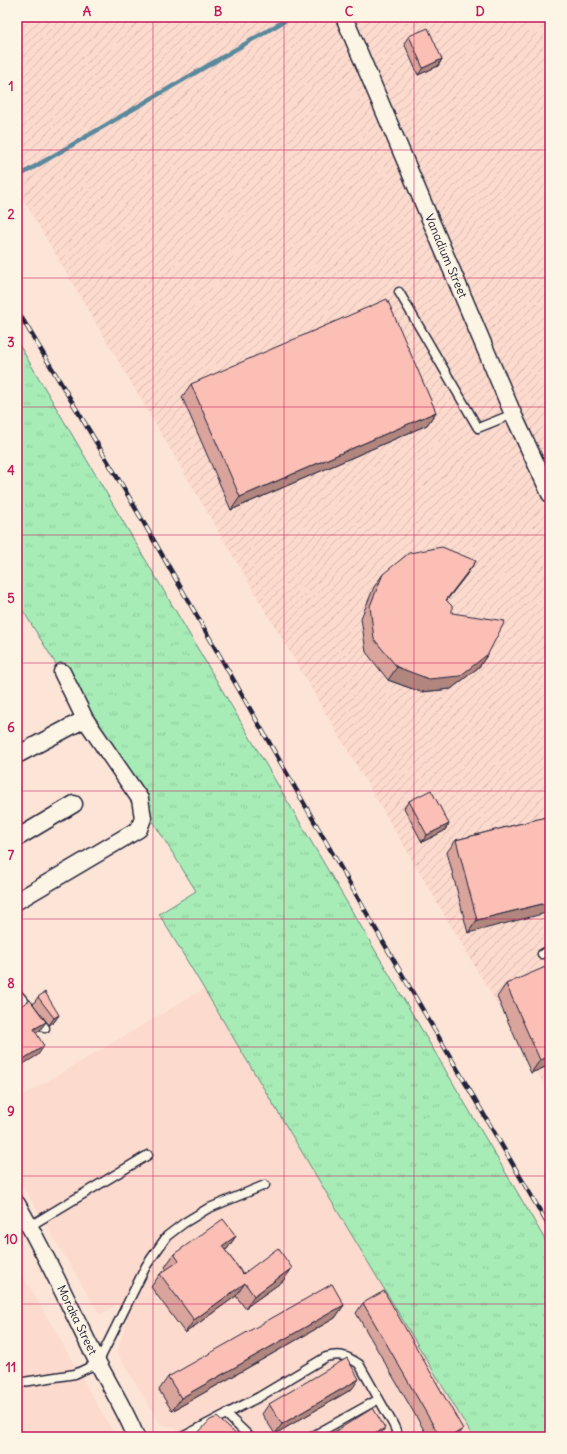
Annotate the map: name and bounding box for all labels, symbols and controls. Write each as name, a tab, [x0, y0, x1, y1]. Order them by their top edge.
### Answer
text: A	[83, 3, 92, 20]
text: B	[214, 3, 223, 20]
text: C	[345, 3, 354, 20]
text: D	[475, 3, 485, 20]
text: 1	[8, 78, 14, 95]
text: 2	[7, 206, 15, 223]
street label: Vanadium Street	[422, 212, 471, 300]
text: 3	[7, 334, 15, 351]
text: 4	[7, 462, 15, 479]
text: 5	[7, 590, 15, 607]
text: 6	[7, 719, 15, 736]
text: 7	[8, 847, 15, 864]
text: 8	[7, 975, 15, 992]
text: 9	[7, 1103, 15, 1120]
text: 10	[4, 1231, 18, 1248]
street label: Moraka Street	[54, 1282, 101, 1357]
text: 11	[6, 1359, 16, 1376]

